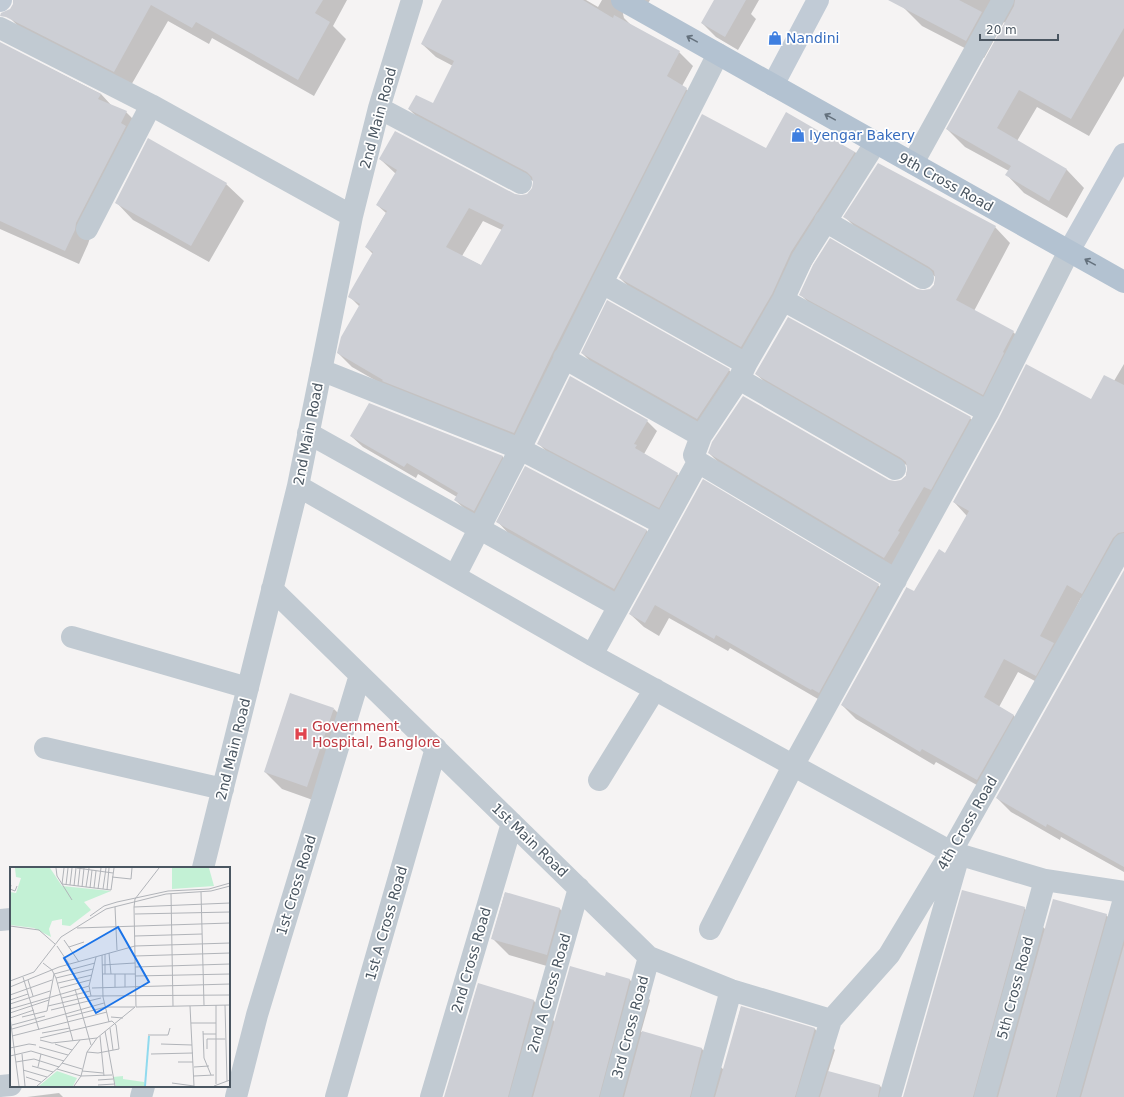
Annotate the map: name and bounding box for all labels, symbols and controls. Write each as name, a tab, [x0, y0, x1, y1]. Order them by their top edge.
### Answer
scale bar	[980, 16, 1058, 42]
text: 20 m	[986, 23, 1017, 37]
shop icon: Nandini	[767, 30, 783, 46]
place label: Nandini	[786, 30, 839, 46]
one-way arrow	[686, 35, 698, 43]
street label: 2nd Main Road	[357, 66, 399, 170]
one-way arrow	[824, 112, 836, 120]
shop icon: Iyengar Bakery	[790, 127, 806, 143]
place label: Iyengar Bakery	[809, 127, 915, 143]
street label: 9th Cross Road	[896, 149, 996, 215]
one-way arrow	[1084, 258, 1096, 266]
street label: 2nd Main Road	[290, 381, 326, 487]
street label: 2nd Main Road	[213, 697, 253, 801]
place label: Government Hospital, Banglore	[312, 718, 440, 750]
hospital icon: Government Hospital, Banglore	[293, 726, 309, 742]
street label: 4th Cross Road	[934, 773, 1000, 873]
street label: 1st Main Road	[489, 800, 571, 880]
street label: 1st Cross Road	[273, 833, 319, 937]
street label: 1st A Cross Road	[362, 864, 410, 982]
inset map	[10, 867, 230, 1087]
street label: 2nd Cross Road	[448, 905, 494, 1015]
street label: 2nd A Cross Road	[524, 932, 574, 1054]
street label: 5th Cross Road	[994, 935, 1036, 1041]
street label: 3rd Cross Road	[609, 974, 651, 1080]

